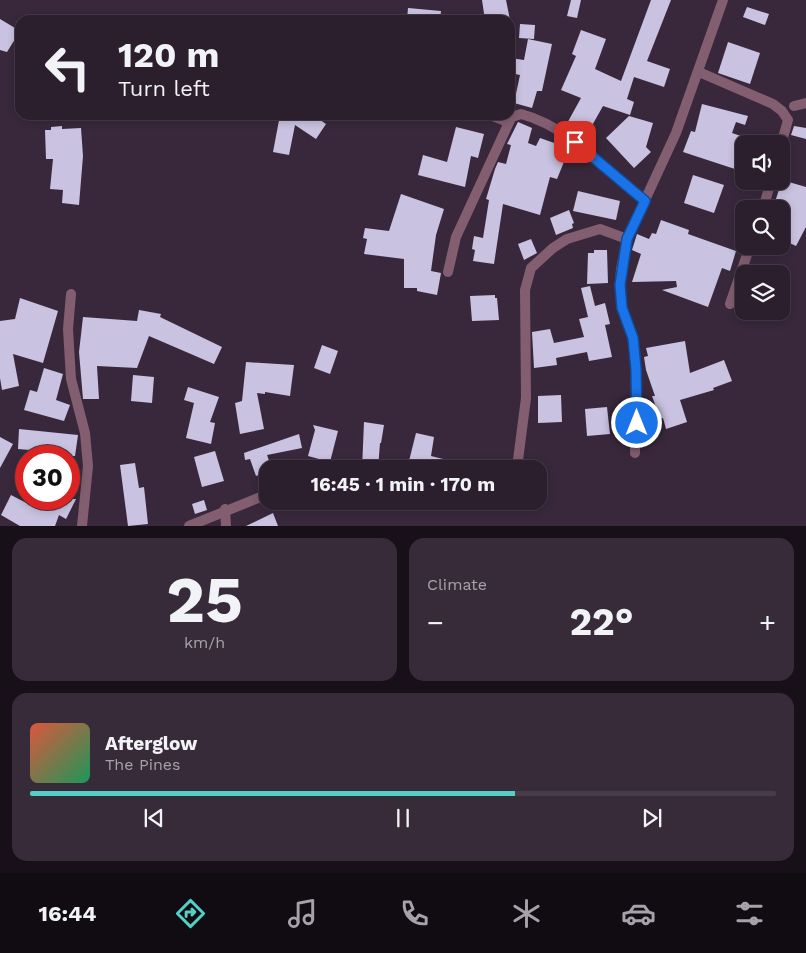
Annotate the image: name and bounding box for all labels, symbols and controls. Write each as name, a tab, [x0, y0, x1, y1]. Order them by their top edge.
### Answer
text: 120 m	[118, 34, 219, 76]
icon: left	[35, 35, 100, 100]
text: Turn left	[118, 76, 210, 101]
pin	[554, 121, 596, 163]
icon: arrive	[561, 128, 589, 156]
map controls	[735, 135, 790, 320]
button: sound	[735, 135, 790, 190]
button: search	[735, 200, 790, 255]
button: layers	[735, 265, 790, 320]
position arrow	[610, 396, 662, 448]
speed limit sign: 30	[15, 445, 80, 510]
text: 16:45 · 1 min · 170 m	[311, 473, 495, 496]
text: 25	[166, 562, 243, 638]
text: Climate	[427, 575, 487, 594]
text: 22°	[569, 600, 634, 644]
text: −	[427, 606, 444, 639]
text: +	[759, 606, 776, 639]
text: km/h	[184, 633, 225, 652]
text: Afterglow	[105, 732, 197, 755]
text: The Pines	[105, 755, 181, 774]
icon: previous	[140, 804, 168, 832]
icon: pause	[389, 804, 417, 832]
icon: next	[638, 804, 666, 832]
icon: directions	[173, 896, 208, 931]
icon: music	[285, 896, 320, 931]
icon: phone	[397, 896, 432, 931]
icon: climate	[509, 896, 544, 931]
icon: car	[621, 896, 656, 931]
icon: filters	[732, 896, 767, 931]
text: 16:44	[38, 901, 97, 926]

